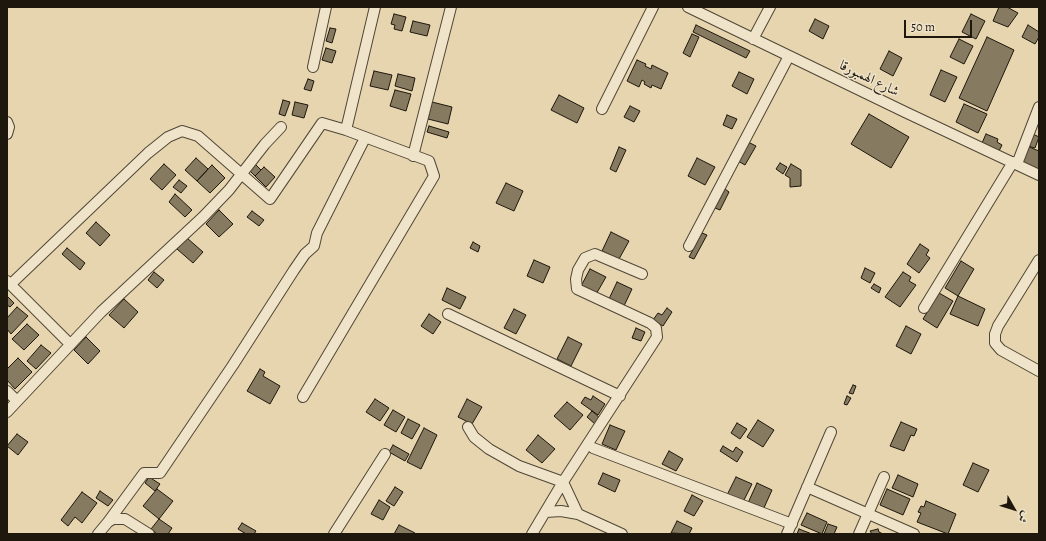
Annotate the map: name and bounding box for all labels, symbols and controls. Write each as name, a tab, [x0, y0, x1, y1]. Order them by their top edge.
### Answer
scale bar	[906, 12, 974, 38]
text: 50 m	[911, 19, 935, 35]
street label: شارع الهمبورقا	[836, 57, 902, 101]
north arrow	[994, 489, 1034, 529]
text: ش	[1014, 508, 1033, 526]

